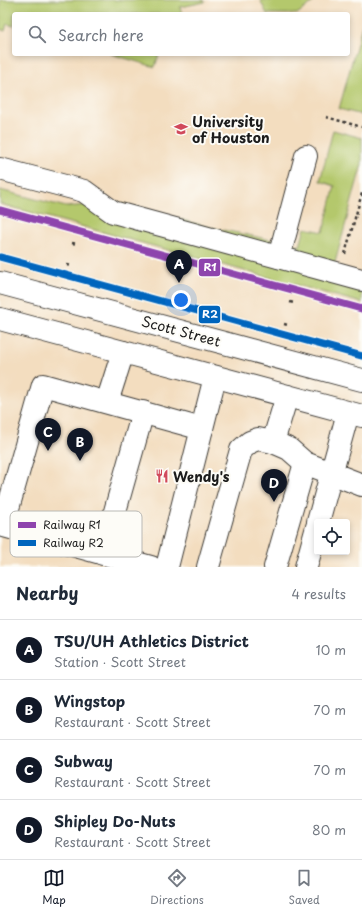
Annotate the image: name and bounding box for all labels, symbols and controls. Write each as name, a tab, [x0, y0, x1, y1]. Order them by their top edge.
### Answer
search box	[12, 12, 350, 56]
icon: search	[26, 23, 48, 45]
text: Search here	[58, 23, 144, 46]
place label: University of Houston	[192, 111, 270, 148]
school or university icon: University of Houston	[173, 121, 189, 137]
pin: A	[166, 250, 192, 283]
line badge: R1	[198, 258, 221, 277]
text: R1	[204, 258, 216, 275]
your location	[171, 290, 191, 310]
line badge: R2	[198, 305, 221, 324]
text: R2	[202, 305, 218, 322]
street label: Scott Street	[139, 310, 223, 352]
pin: C	[35, 418, 61, 451]
pin: B	[67, 428, 93, 461]
place label: Wendy's	[173, 466, 230, 487]
restaurant icon: Wendy's	[154, 468, 170, 484]
pin: D	[261, 469, 287, 502]
legend	[10, 511, 142, 557]
text: Railway R1	[43, 516, 101, 533]
map controls	[314, 519, 350, 555]
button: locate	[314, 519, 350, 555]
text: Railway R2	[43, 534, 104, 551]
text: Nearby	[16, 580, 78, 606]
text: 4 results	[292, 584, 346, 603]
text: TSU/UH Athletics District	[54, 629, 249, 652]
text: A	[24, 640, 34, 659]
text: 10 m	[316, 640, 346, 659]
text: Station · Scott Street	[54, 652, 186, 671]
text: Wingstop	[54, 689, 125, 712]
text: B	[25, 700, 33, 719]
text: 70 m	[313, 700, 346, 719]
text: Restaurant · Scott Street	[54, 712, 211, 731]
text: Subway	[54, 749, 113, 772]
text: C	[24, 760, 34, 779]
text: 70 m	[313, 760, 346, 779]
text: Restaurant · Scott Street	[54, 772, 211, 791]
text: Shipley Do-Nuts	[54, 809, 176, 832]
text: D	[24, 820, 34, 839]
text: 80 m	[312, 820, 346, 839]
text: Restaurant · Scott Street	[54, 832, 211, 851]
tab: Map	[42, 867, 66, 908]
tab: Directions	[150, 867, 204, 908]
tab: Saved	[288, 867, 320, 908]

